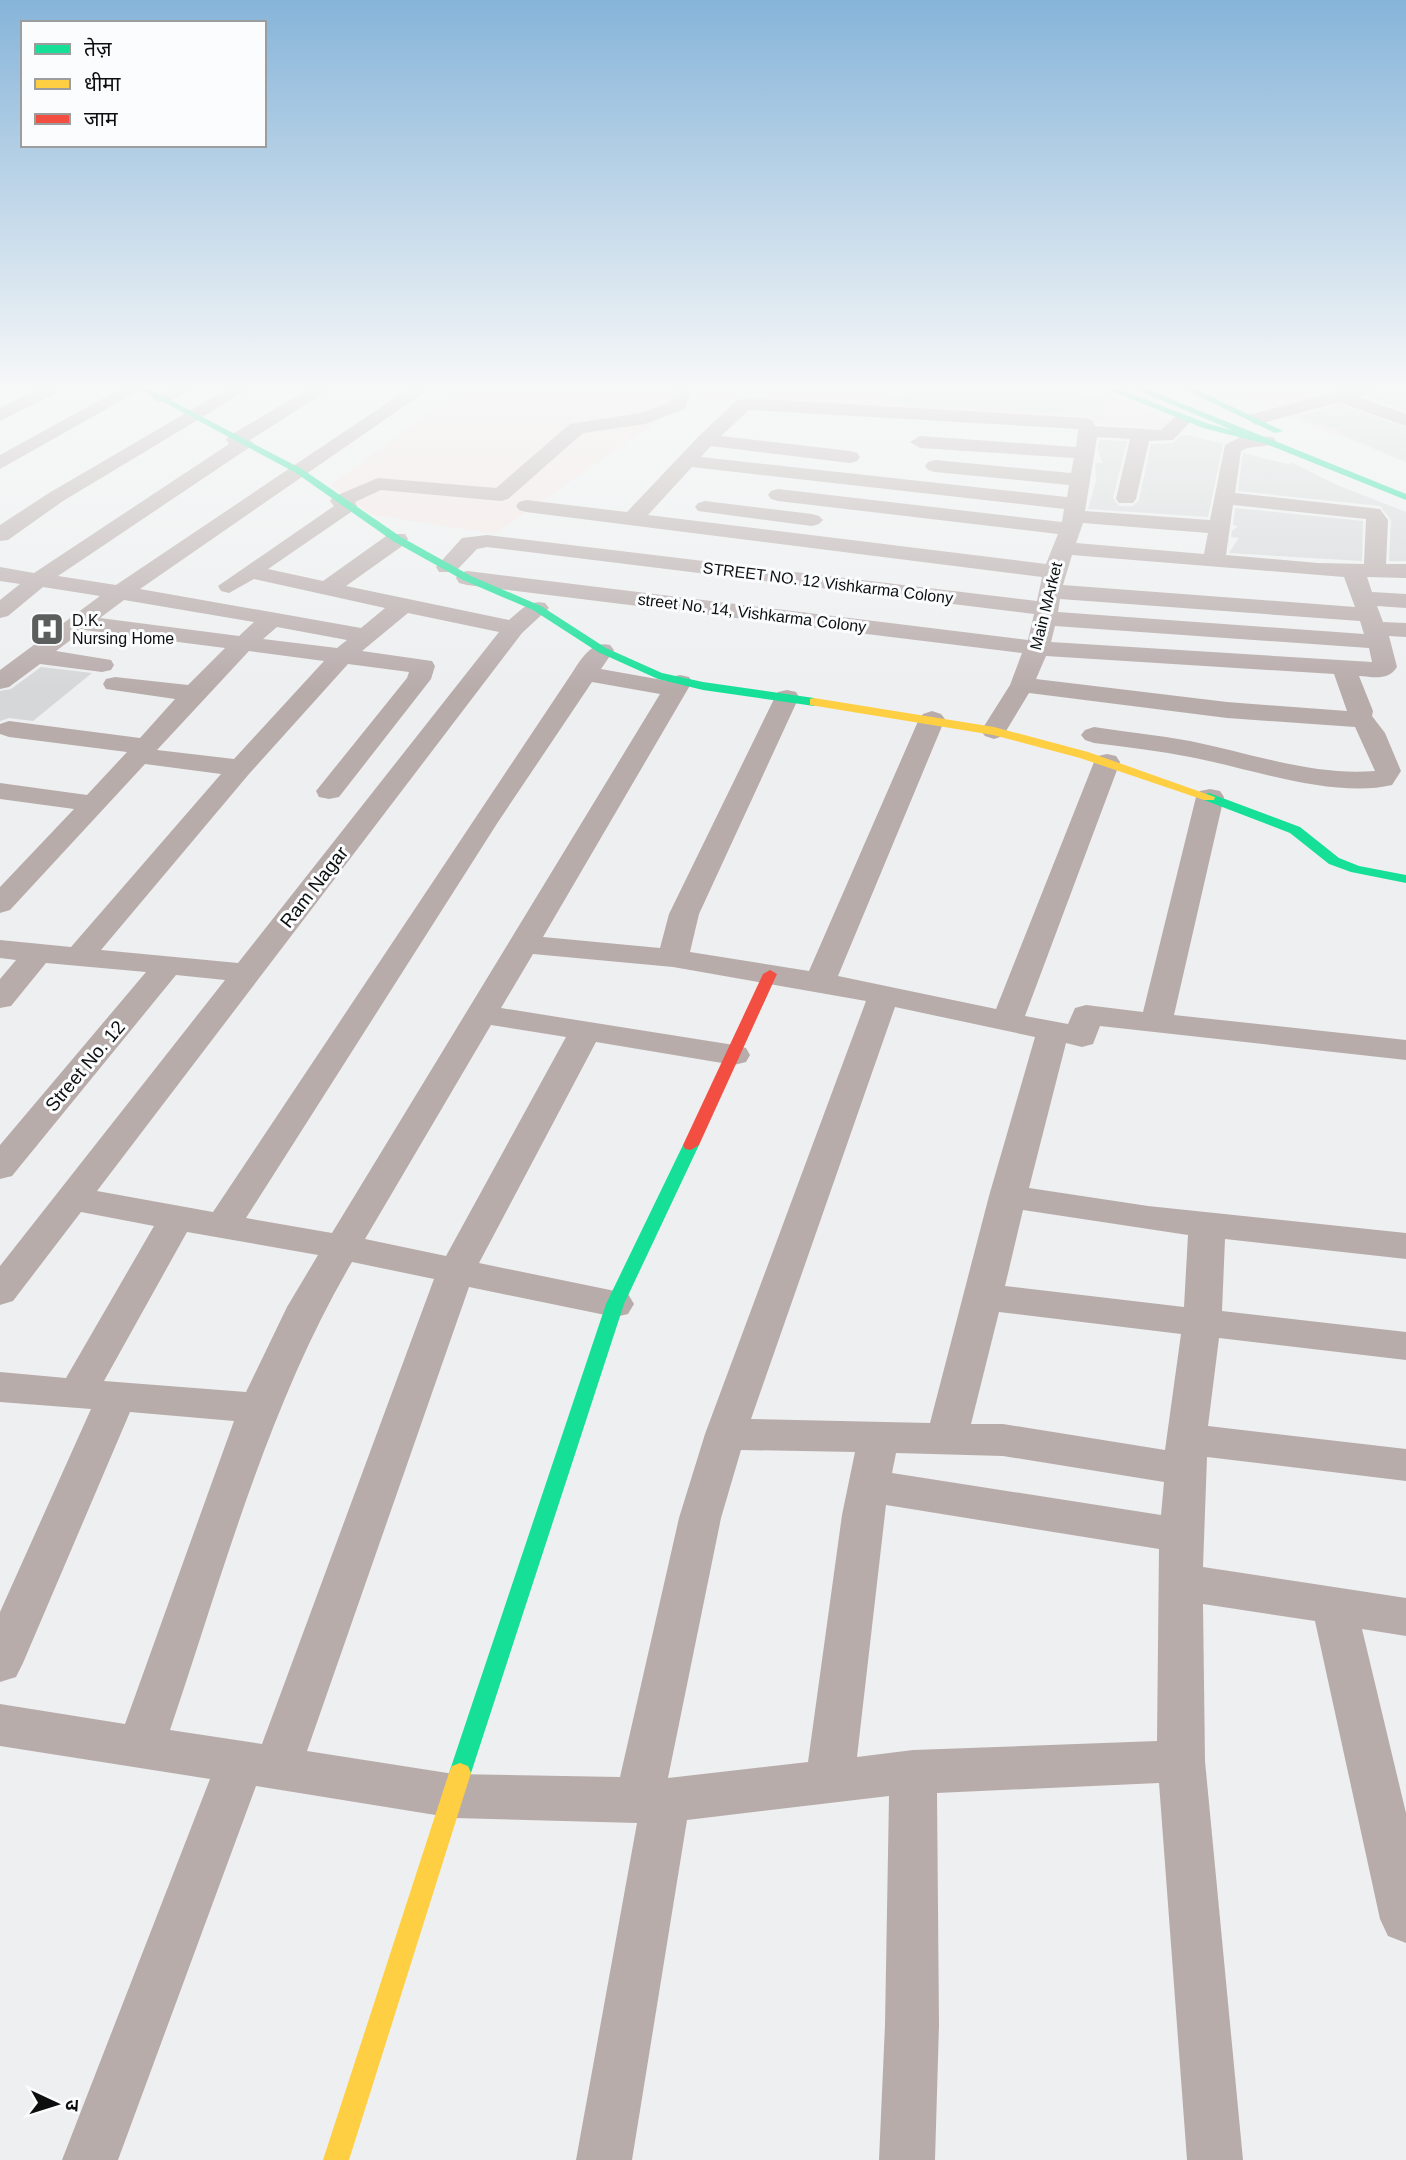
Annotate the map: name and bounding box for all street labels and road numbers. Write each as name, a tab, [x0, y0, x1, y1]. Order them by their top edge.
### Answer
street label: STREET NO. 12 Vishkarma Colony	[702, 559, 954, 607]
street label: Main MArket	[1027, 560, 1065, 652]
street label: street No. 14, Vishkarma Colony	[637, 591, 867, 635]
street label: Ram Nagar	[276, 842, 353, 932]
street label: Street No. 12	[41, 1016, 129, 1116]

